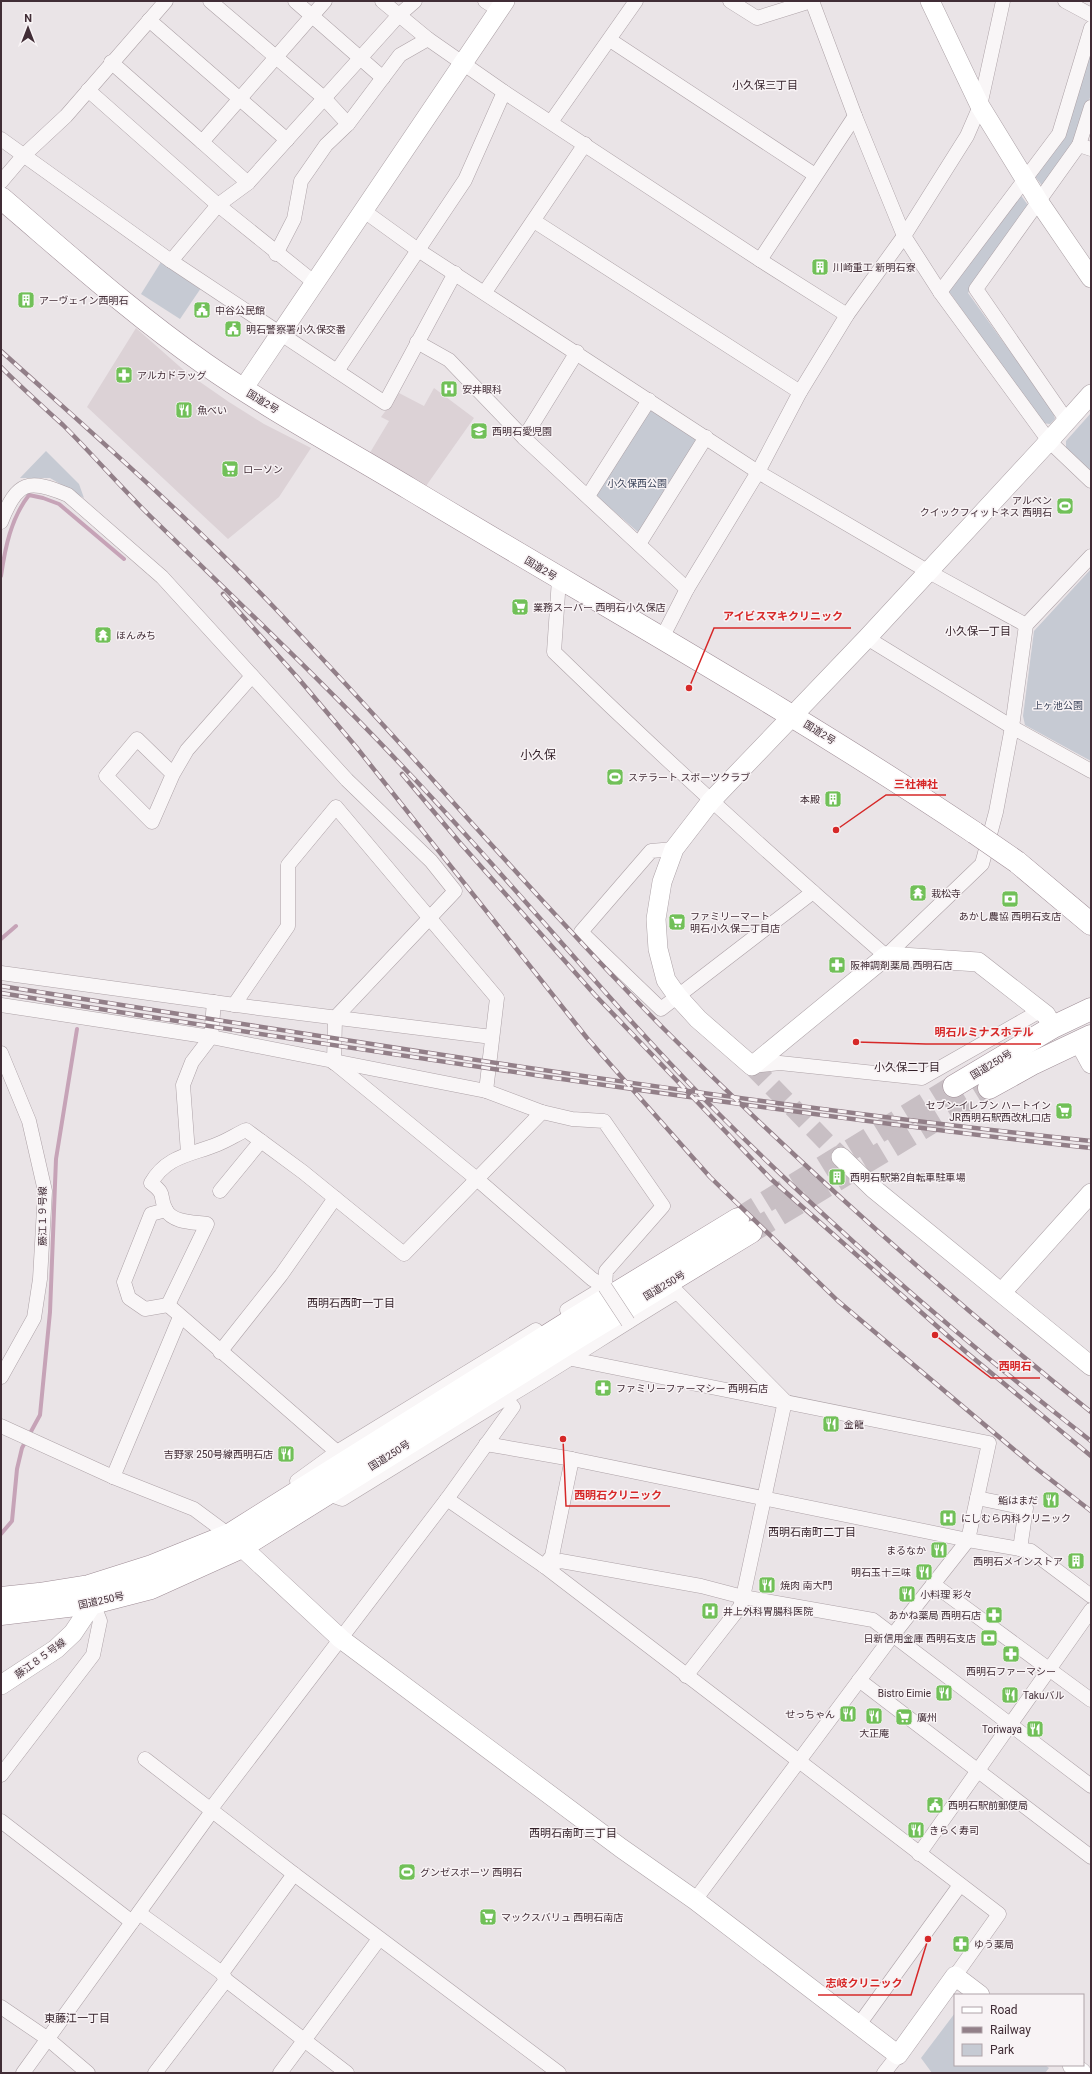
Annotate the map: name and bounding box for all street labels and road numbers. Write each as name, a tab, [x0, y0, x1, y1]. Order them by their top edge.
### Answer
street label: 国道2号	[245, 388, 281, 415]
street label: 国道2号	[523, 555, 559, 582]
street label: 国道2号	[802, 718, 838, 747]
street label: 国道250号	[968, 1048, 1014, 1081]
street label: 藤江１９号線	[37, 1186, 48, 1246]
street label: 国道250号	[641, 1269, 687, 1302]
street label: 国道250号	[366, 1438, 412, 1473]
street label: 国道250号	[77, 1590, 125, 1611]
street label: 藤江８５号線	[13, 1636, 68, 1680]

